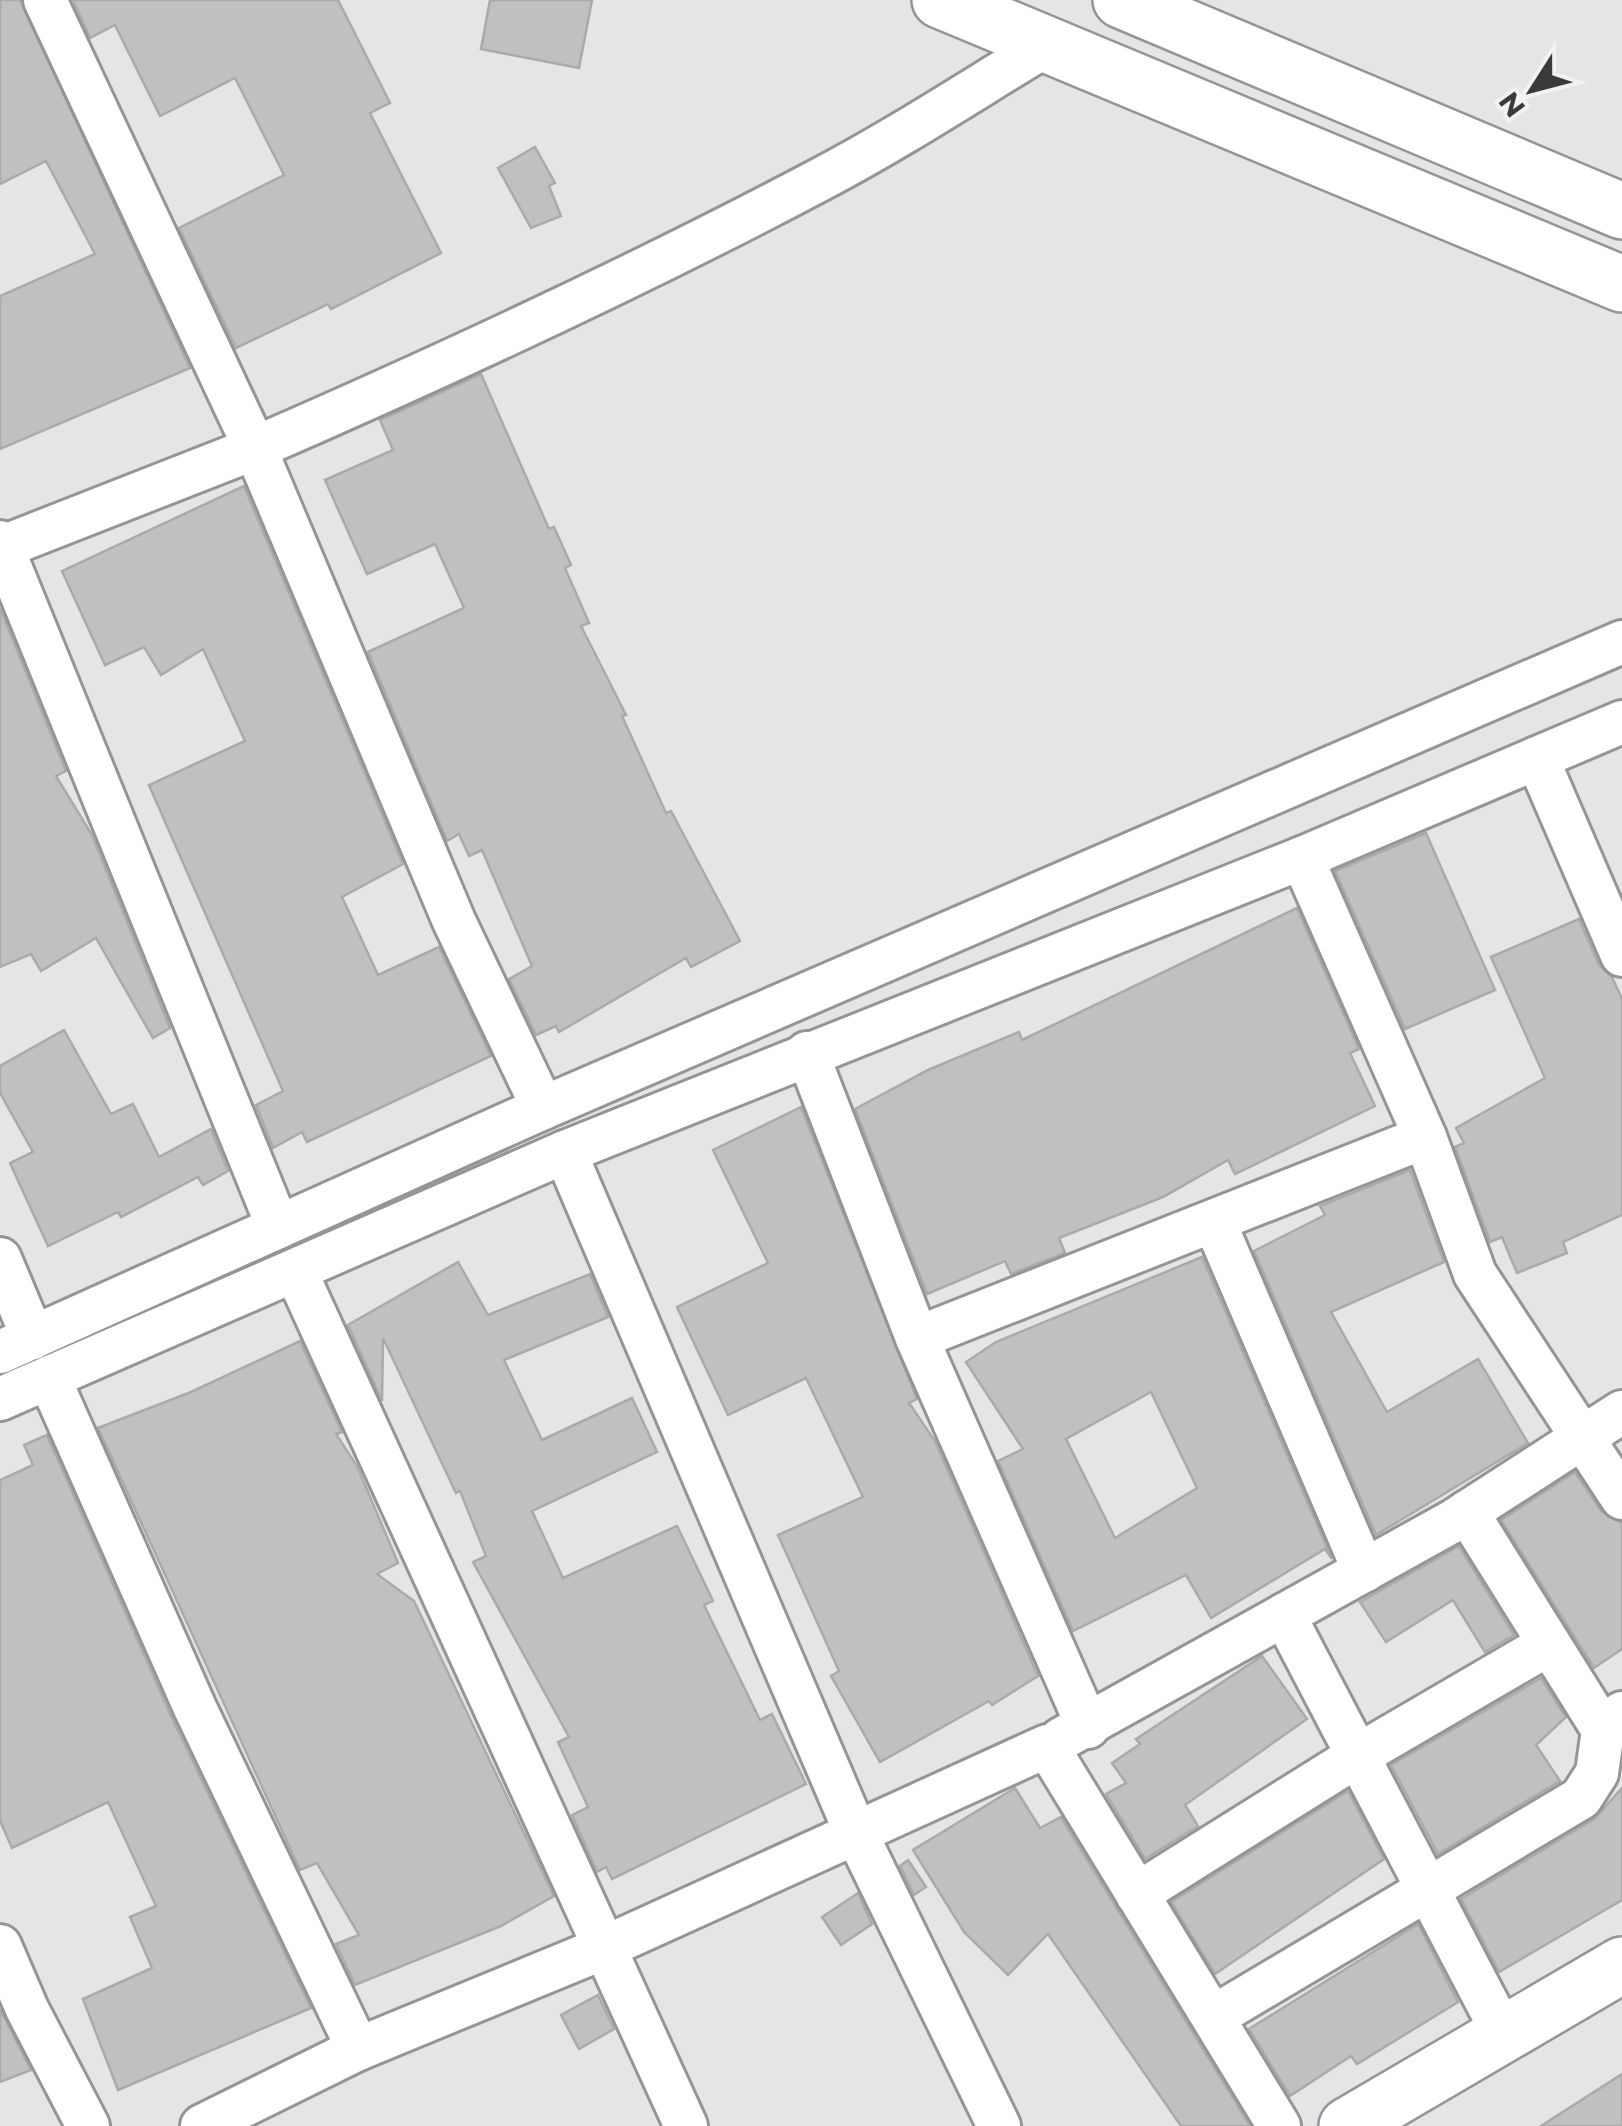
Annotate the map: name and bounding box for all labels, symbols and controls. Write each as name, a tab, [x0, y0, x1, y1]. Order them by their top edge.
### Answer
north arrow	[1482, 40, 1582, 140]
text: N	[1491, 86, 1532, 124]

